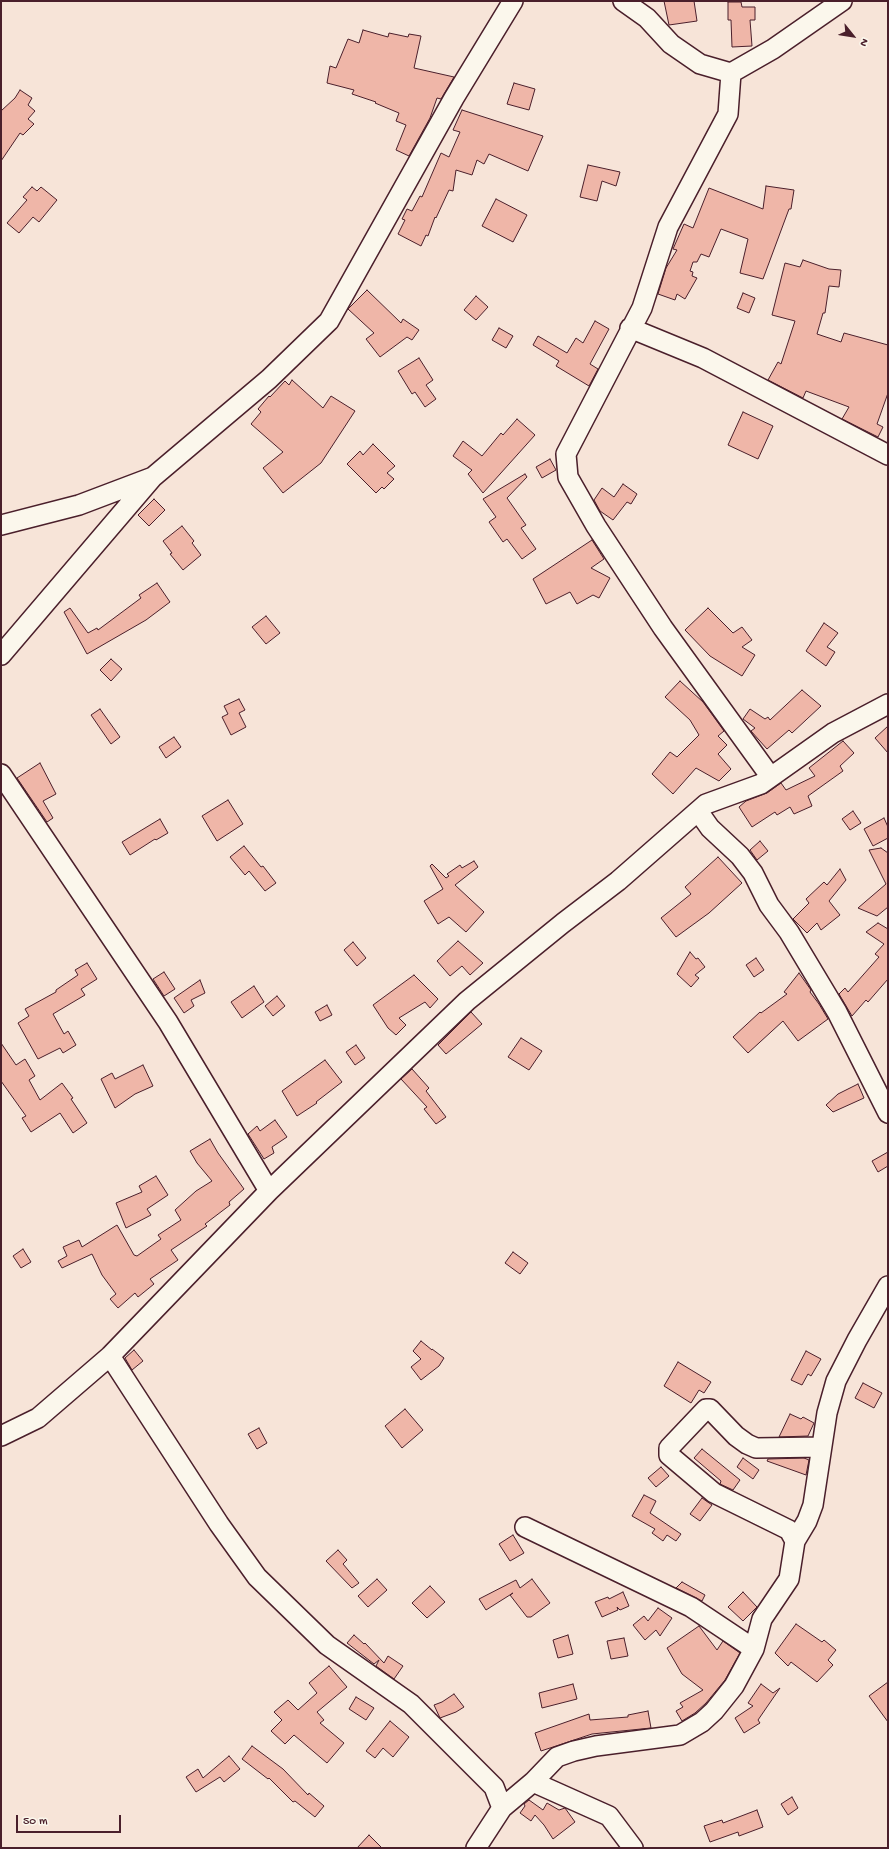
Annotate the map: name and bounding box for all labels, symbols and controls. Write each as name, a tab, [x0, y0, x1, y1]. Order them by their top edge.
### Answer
north arrow	[833, 16, 873, 56]
text: N	[856, 36, 870, 48]
scale bar	[18, 1807, 123, 1833]
text: 50 m	[23, 1815, 48, 1829]

